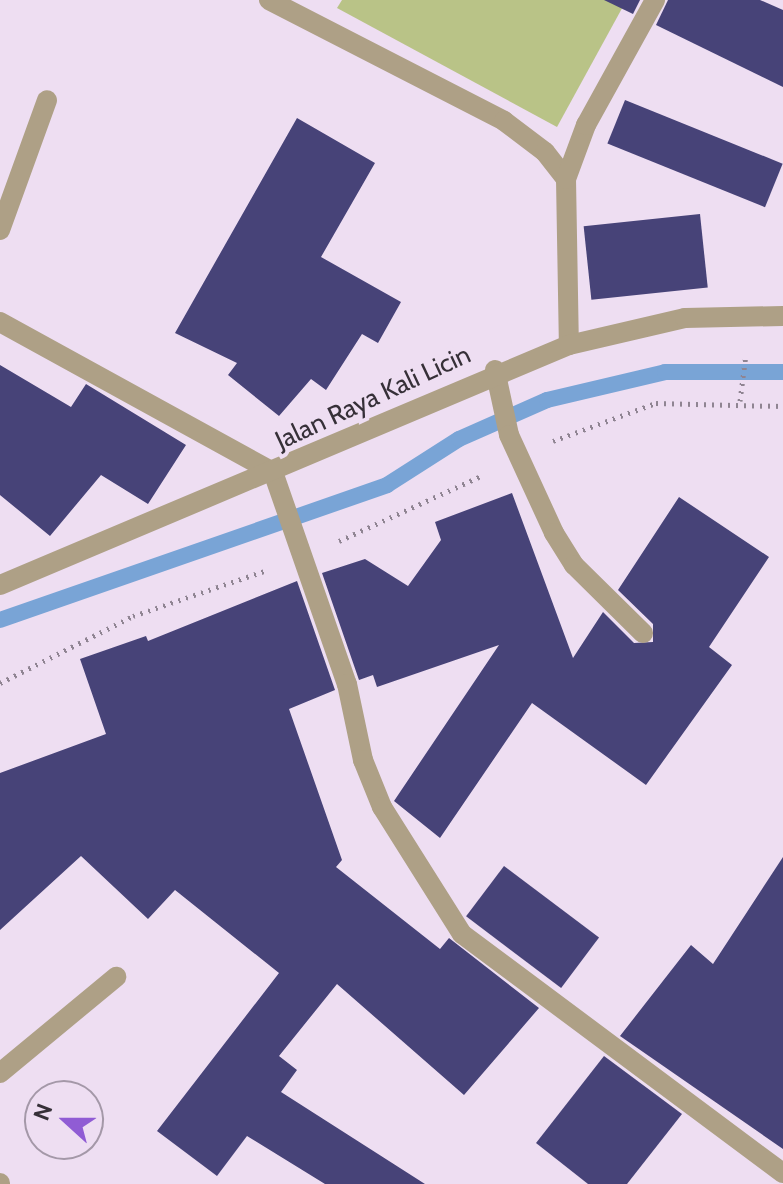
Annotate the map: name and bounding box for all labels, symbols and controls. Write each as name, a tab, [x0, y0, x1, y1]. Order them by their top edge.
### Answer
street label: Jalan Raya Kali Licin	[270, 339, 476, 457]
north arrow	[24, 1080, 104, 1160]
text: N	[28, 1100, 58, 1124]

